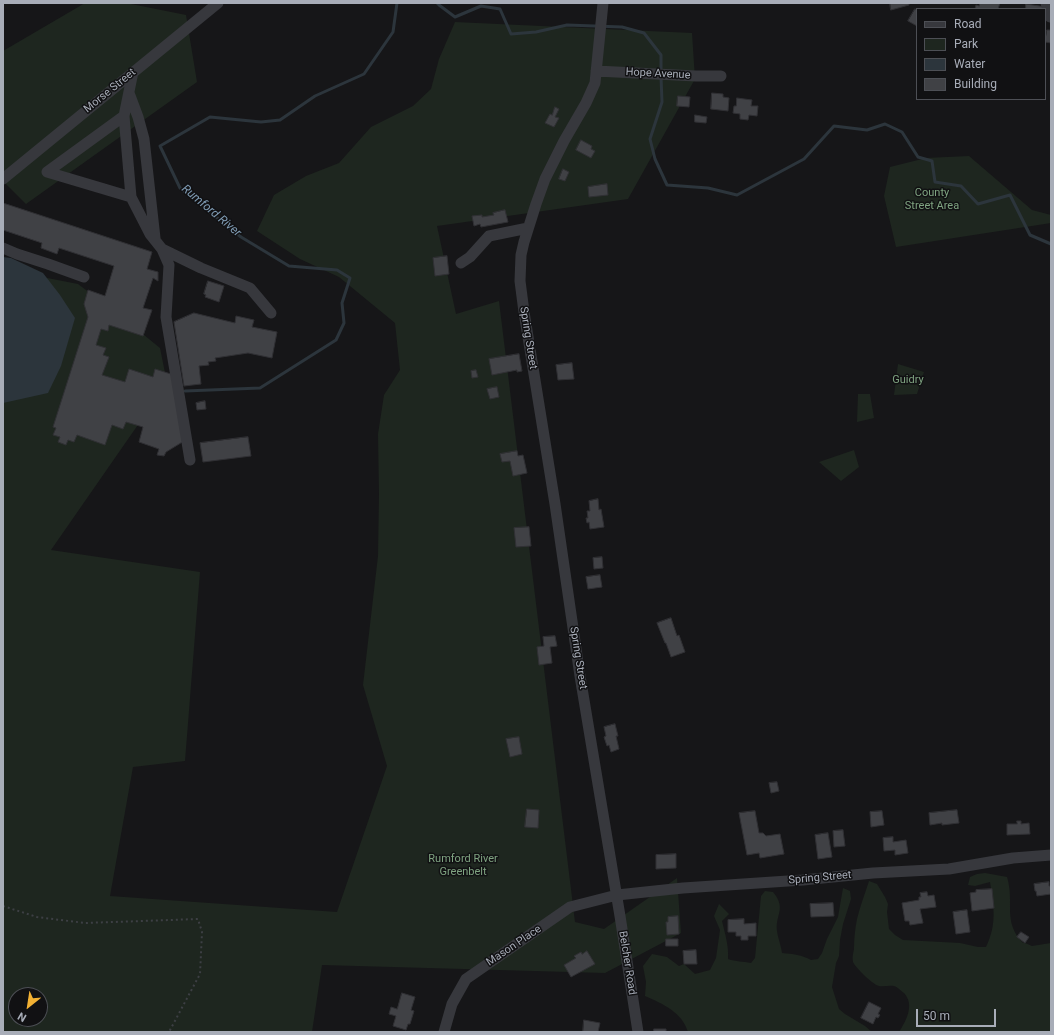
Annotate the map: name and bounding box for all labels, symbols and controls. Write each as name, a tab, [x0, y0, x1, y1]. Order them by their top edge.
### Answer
legend	[916, 8, 1046, 100]
text: Road	[954, 17, 982, 31]
text: Park	[954, 37, 978, 51]
text: Water	[954, 57, 985, 71]
street label: Morse Street	[81, 66, 139, 116]
street label: Hope Avenue	[625, 66, 691, 82]
text: Building	[954, 77, 997, 91]
water label: Rumford River	[178, 182, 244, 240]
park label: County Street Area	[905, 186, 959, 212]
street label: Spring Street	[517, 306, 539, 370]
park label: Guidry	[892, 373, 924, 387]
street label: Spring Street	[567, 626, 589, 690]
park label: Rumford River Greenbelt	[428, 852, 498, 878]
street label: Spring Street	[788, 869, 852, 887]
street label: Mason Place	[484, 923, 544, 969]
street label: Belcher Road	[615, 930, 639, 996]
north arrow	[8, 987, 48, 1027]
scale bar	[918, 1001, 998, 1027]
text: N	[16, 1009, 29, 1025]
text: 50 m	[923, 1009, 950, 1023]

